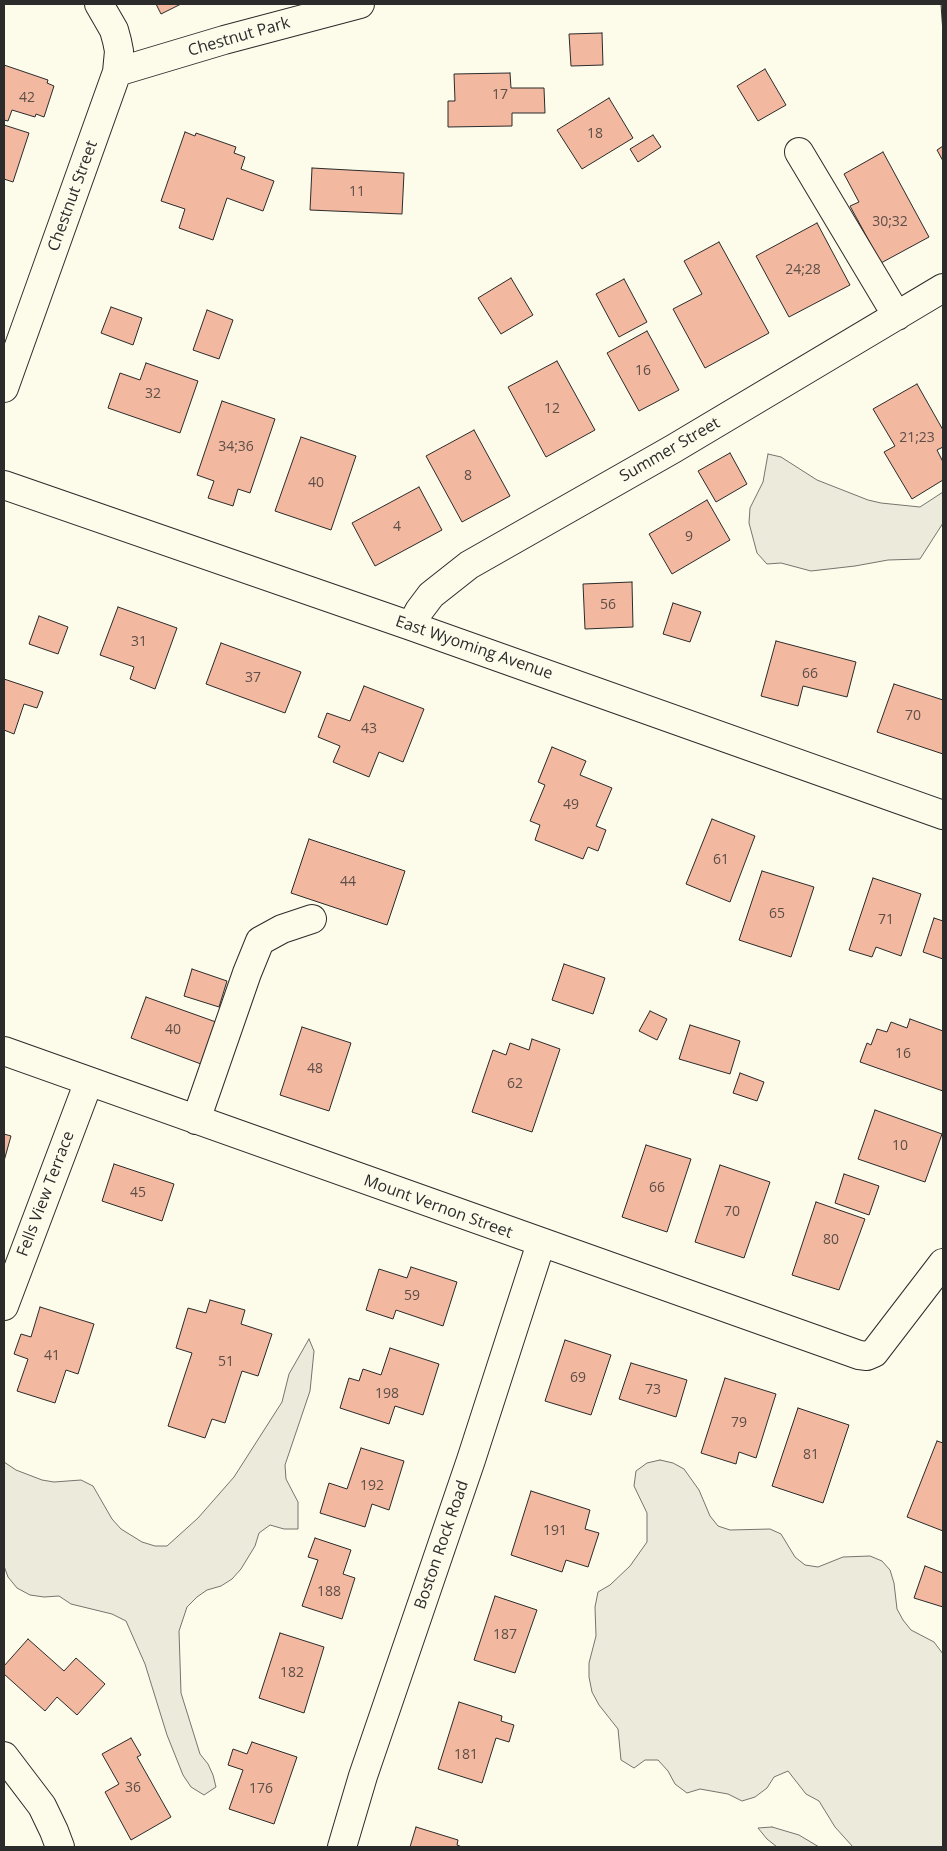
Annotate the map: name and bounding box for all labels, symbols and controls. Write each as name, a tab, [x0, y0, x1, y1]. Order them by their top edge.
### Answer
street label: Chestnut Park	[186, 13, 292, 61]
house number: 17	[492, 87, 508, 103]
house number: 42	[19, 90, 35, 106]
house number: 18	[587, 126, 603, 142]
street label: Chestnut Street	[44, 138, 102, 254]
house number: 11	[349, 184, 365, 200]
house number: 30;32	[872, 214, 908, 230]
house number: 24;28	[785, 262, 821, 278]
house number: 16	[635, 363, 651, 379]
house number: 32	[145, 386, 161, 402]
house number: 12	[544, 401, 560, 417]
street label: Summer Street	[616, 414, 724, 486]
house number: 21;23	[899, 430, 935, 446]
house number: 34;36	[218, 439, 254, 455]
house number: 8	[464, 468, 472, 484]
house number: 40	[308, 475, 324, 491]
house number: 4	[393, 519, 401, 535]
house number: 9	[685, 529, 693, 545]
house number: 56	[600, 597, 616, 613]
street label: East Wyoming Avenue	[393, 612, 555, 684]
house number: 31	[131, 634, 147, 650]
house number: 66	[802, 666, 818, 682]
house number: 37	[245, 670, 261, 686]
house number: 70	[905, 708, 921, 724]
house number: 43	[361, 721, 377, 737]
house number: 49	[563, 797, 579, 813]
house number: 61	[713, 852, 729, 868]
house number: 44	[340, 874, 356, 890]
house number: 65	[769, 906, 785, 922]
house number: 71	[878, 912, 894, 928]
house number: 40	[165, 1022, 181, 1038]
house number: 16	[895, 1046, 911, 1062]
house number: 48	[307, 1061, 323, 1077]
house number: 62	[507, 1076, 523, 1092]
street label: Fells View Terrace	[13, 1129, 79, 1259]
house number: 10	[892, 1138, 908, 1154]
street label: Mount Vernon Street	[361, 1171, 515, 1243]
house number: 66	[649, 1180, 665, 1196]
house number: 45	[130, 1185, 146, 1201]
house number: 70	[724, 1204, 740, 1220]
house number: 80	[823, 1232, 839, 1248]
house number: 59	[404, 1288, 420, 1304]
house number: 41	[44, 1348, 60, 1364]
house number: 51	[218, 1354, 234, 1370]
house number: 69	[570, 1370, 586, 1386]
house number: 73	[645, 1382, 661, 1398]
house number: 198	[375, 1386, 399, 1402]
house number: 79	[731, 1415, 747, 1431]
house number: 81	[803, 1447, 819, 1463]
house number: 192	[360, 1478, 384, 1494]
street label: Boston Rock Road	[411, 1478, 473, 1612]
house number: 191	[543, 1523, 567, 1539]
house number: 188	[317, 1584, 341, 1600]
house number: 187	[493, 1627, 517, 1643]
house number: 182	[280, 1665, 304, 1681]
house number: 181	[454, 1747, 478, 1763]
house number: 36	[125, 1780, 141, 1796]
house number: 176	[249, 1781, 273, 1797]

